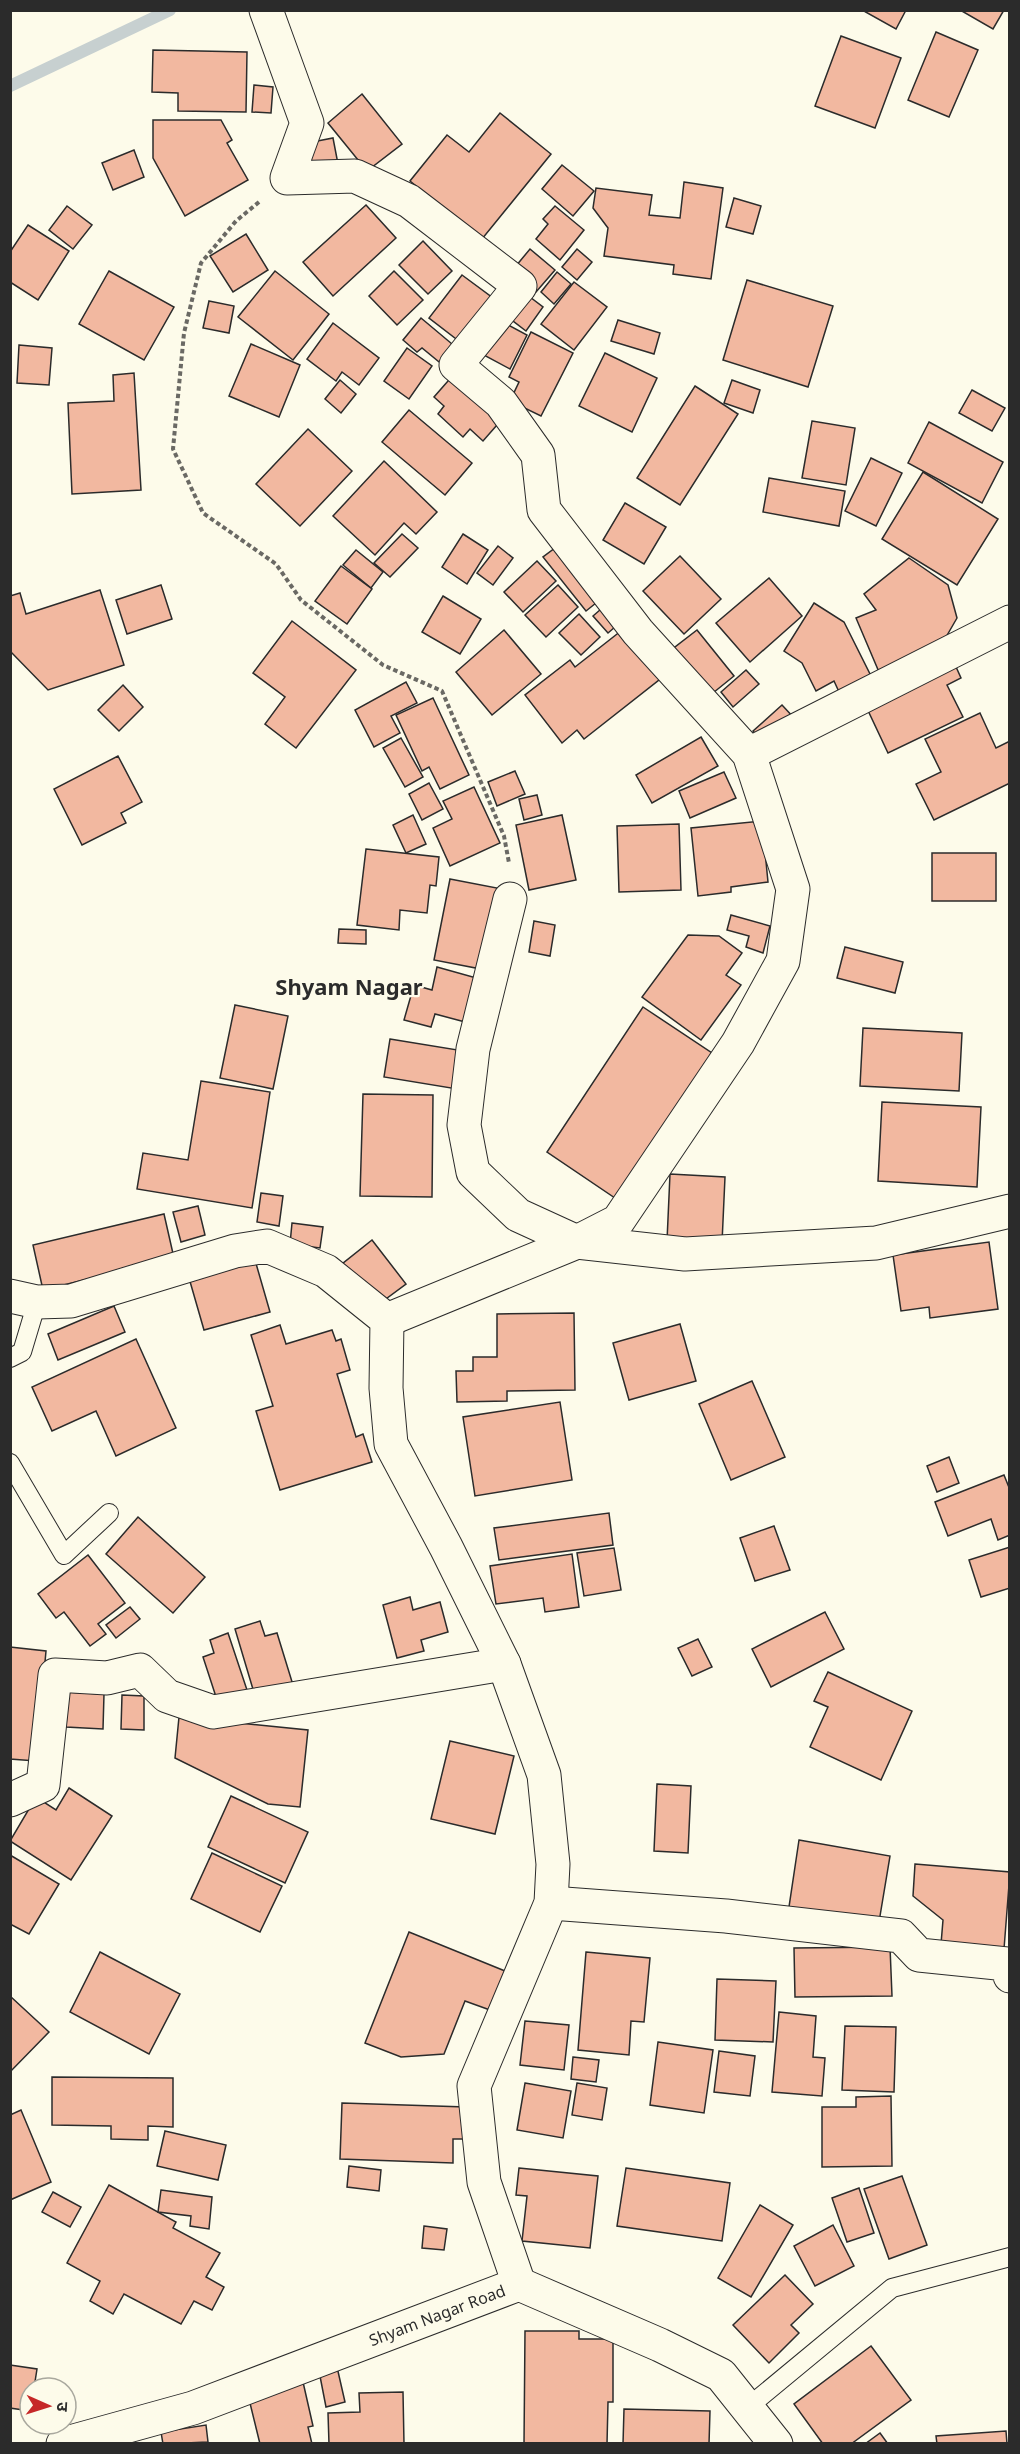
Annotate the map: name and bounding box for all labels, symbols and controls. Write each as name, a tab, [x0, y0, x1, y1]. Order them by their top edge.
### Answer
district label: Shyam Nagar	[275, 971, 423, 1001]
street label: Shyam Nagar Road	[366, 2279, 508, 2351]
north arrow	[18, 2376, 78, 2436]
text: उ	[52, 2402, 74, 2413]

